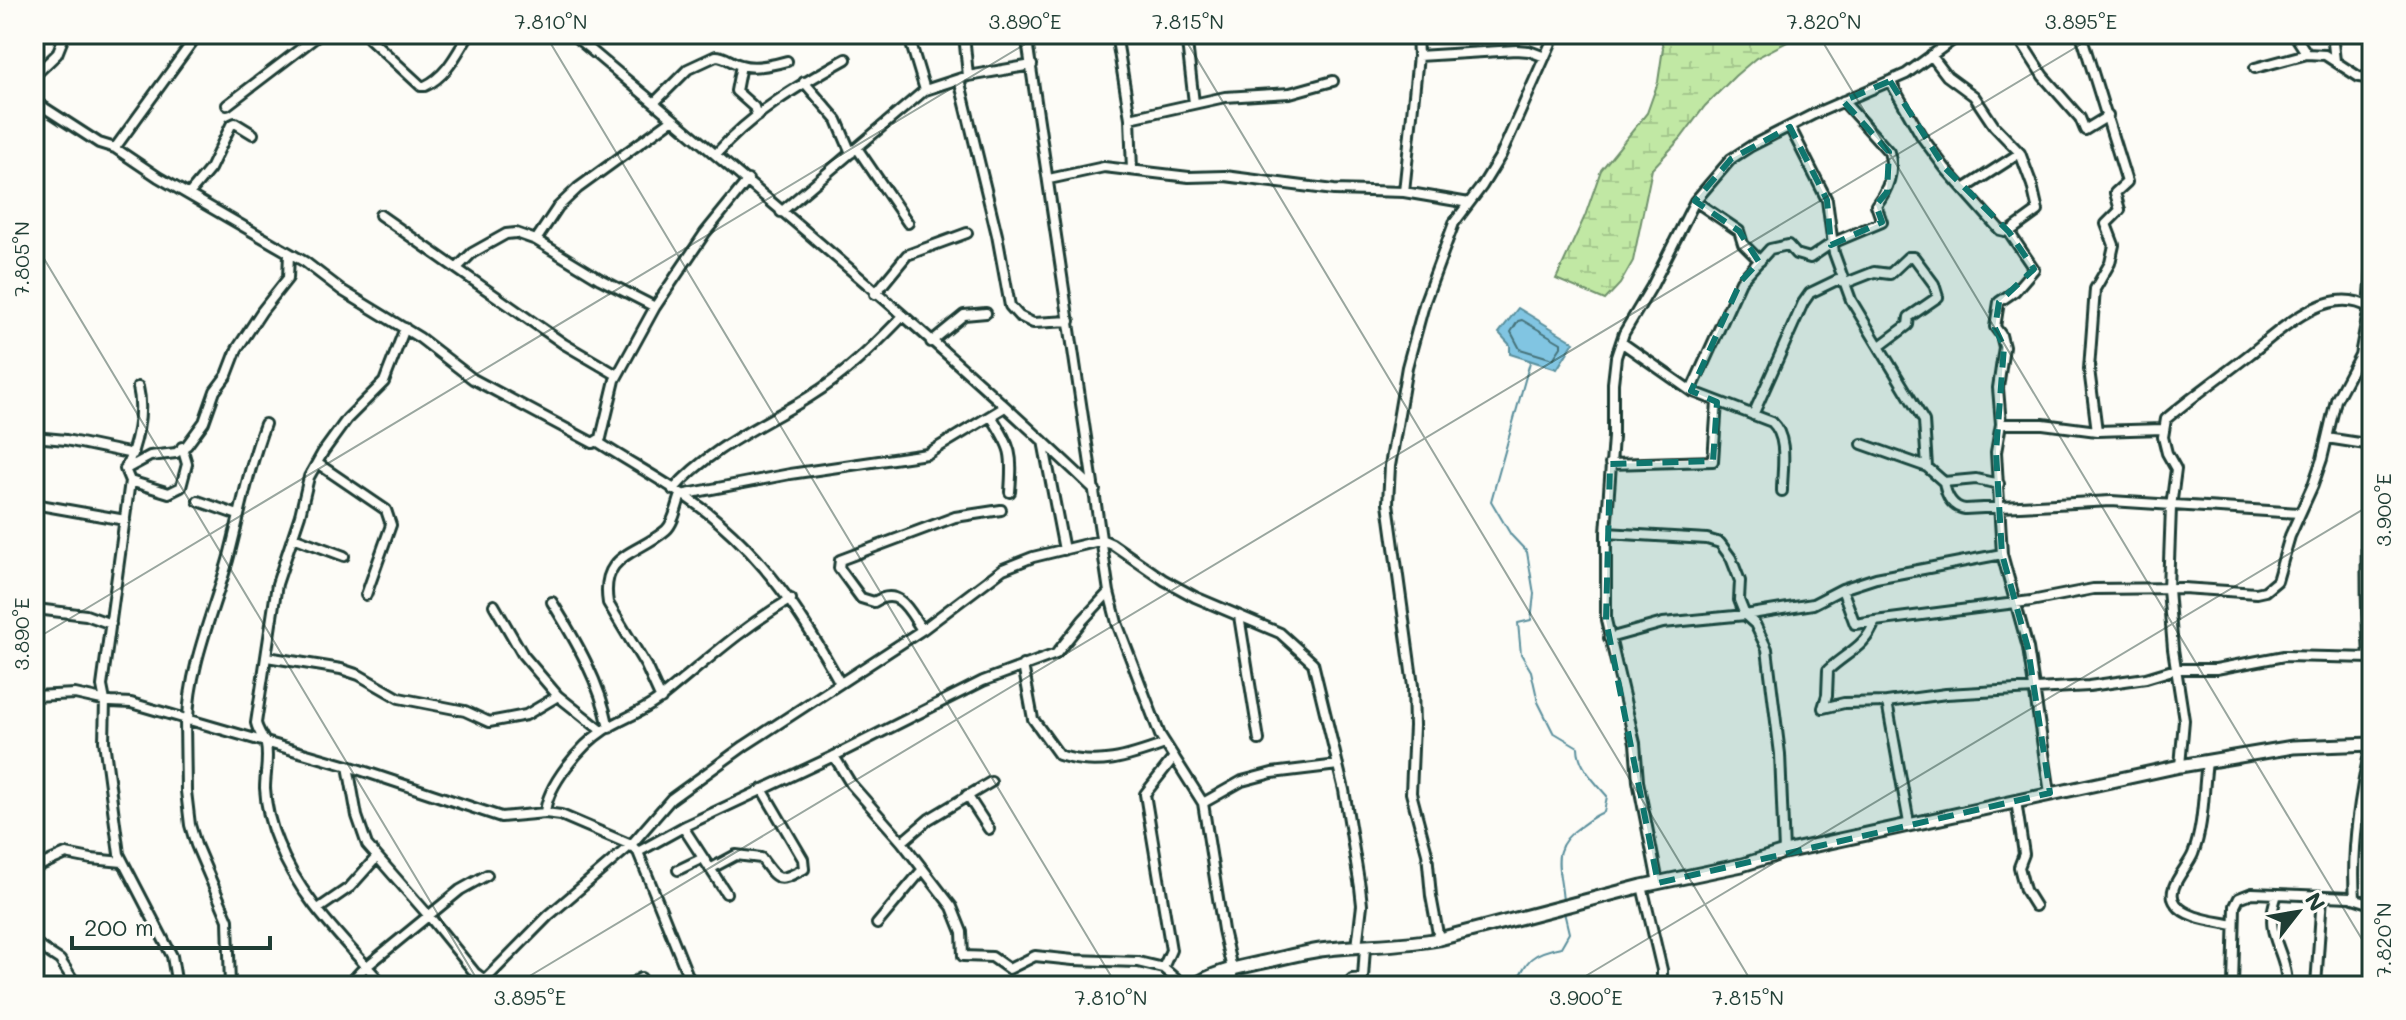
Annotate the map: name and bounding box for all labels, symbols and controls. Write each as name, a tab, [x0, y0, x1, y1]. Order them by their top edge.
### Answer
text: 7.810°N	[515, 8, 587, 34]
text: 3.890°E	[988, 8, 1062, 34]
text: 7.815°N	[1152, 8, 1224, 34]
text: 7.820°N	[1786, 8, 1862, 34]
text: 3.895°E	[2045, 8, 2117, 34]
text: 7.805°N	[8, 221, 34, 297]
text: 3.900°E	[2370, 473, 2396, 547]
text: 3.890°E	[8, 597, 34, 671]
north arrow	[2258, 872, 2338, 952]
text: N	[2299, 887, 2332, 916]
scale bar	[72, 900, 270, 950]
text: 7.820°N	[2370, 902, 2396, 978]
text: 200 m	[84, 911, 154, 942]
text: 3.895°E	[494, 984, 566, 1010]
text: 7.810°N	[1075, 984, 1147, 1010]
text: 3.900°E	[1549, 984, 1623, 1010]
text: 7.815°N	[1712, 984, 1784, 1010]

